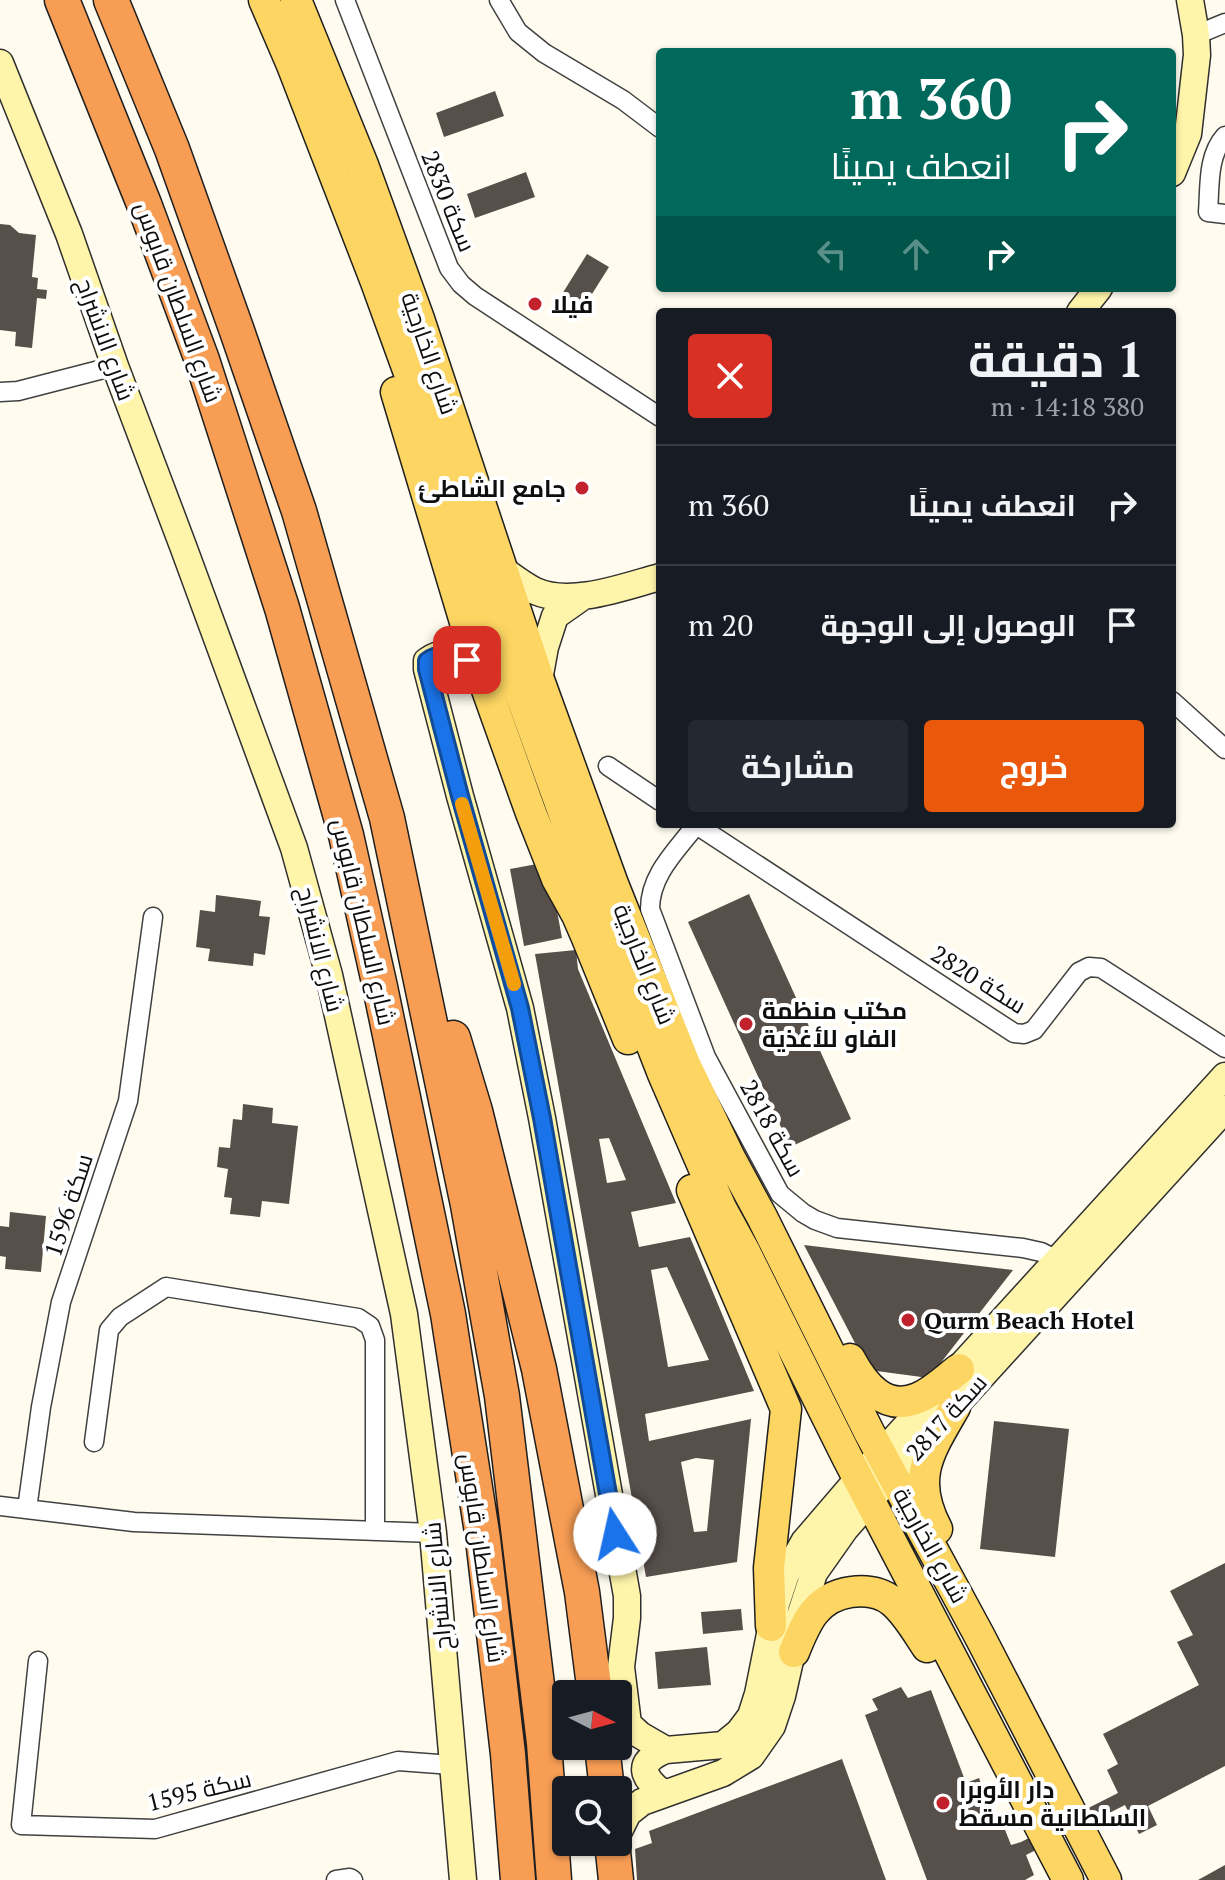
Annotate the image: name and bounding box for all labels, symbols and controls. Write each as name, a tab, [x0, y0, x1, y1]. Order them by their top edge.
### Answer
text: 360 m	[850, 61, 1012, 135]
icon: right	[1040, 80, 1144, 184]
text: انعطف يمينًا	[830, 142, 1012, 189]
street label: سكة 2830	[414, 146, 484, 256]
street label: شارع السلطان قابوس	[127, 197, 230, 407]
icon: left	[810, 232, 854, 276]
icon: ahead	[894, 232, 938, 276]
icon: right	[978, 232, 1022, 276]
street label: شارع الانشراح	[68, 273, 143, 405]
street label: شارع الخارجية	[393, 288, 466, 419]
place label: فيلا	[551, 288, 593, 320]
marker: فيلا	[526, 295, 544, 313]
text: 1 دقيقة	[968, 327, 1144, 391]
button: close	[688, 334, 772, 418]
text: 380 m · 14:18	[991, 389, 1144, 423]
place label: جامع الشاطئ	[419, 472, 566, 505]
marker: جامع الشاطئ	[573, 479, 591, 497]
icon: right	[1100, 483, 1144, 527]
text: 360 m	[688, 485, 769, 525]
text: انعطف يمينًا	[908, 485, 1076, 525]
icon: arrive	[1100, 603, 1144, 647]
text: 20 m	[688, 605, 753, 645]
text: الوصول إلى الوجهة	[821, 605, 1076, 645]
pin	[433, 626, 501, 694]
icon: arrive	[445, 638, 489, 682]
button: مشاركة	[688, 720, 908, 812]
button: خروج	[924, 720, 1144, 812]
street label: شارع السلطان قابوس	[324, 815, 403, 1029]
street label: شارع الانشراح	[289, 883, 352, 1015]
street label: شارع الخارجية	[605, 899, 684, 1029]
street label: سكة 2820	[925, 937, 1033, 1021]
place label: مكتب منظمة الفاو للأغذية	[762, 994, 907, 1054]
marker: مكتب منظمة الفاو للأغذية	[737, 1015, 755, 1033]
street label: سكة 2818	[733, 1074, 813, 1182]
street label: سكة 1596	[36, 1149, 100, 1261]
place label: Qurm Beach Hotel	[924, 1304, 1134, 1336]
marker: Qurm Beach Hotel	[899, 1311, 917, 1329]
street label: سكة 2817	[898, 1367, 994, 1467]
street label: شارع السلطان قابوس	[451, 1451, 514, 1665]
street label: شارع الخارجية	[885, 1481, 976, 1609]
position arrow	[573, 1492, 657, 1576]
street label: شارع الانشراح	[415, 1521, 460, 1651]
north arrow	[552, 1680, 632, 1760]
map controls	[552, 1680, 632, 1856]
street label: سكة 1595	[143, 1762, 255, 1818]
place label: دار الأوبرا السلطانية مسقط	[959, 1773, 1146, 1833]
button: search	[552, 1776, 632, 1856]
marker: دار الأوبرا السلطانية مسقط	[934, 1794, 952, 1812]

